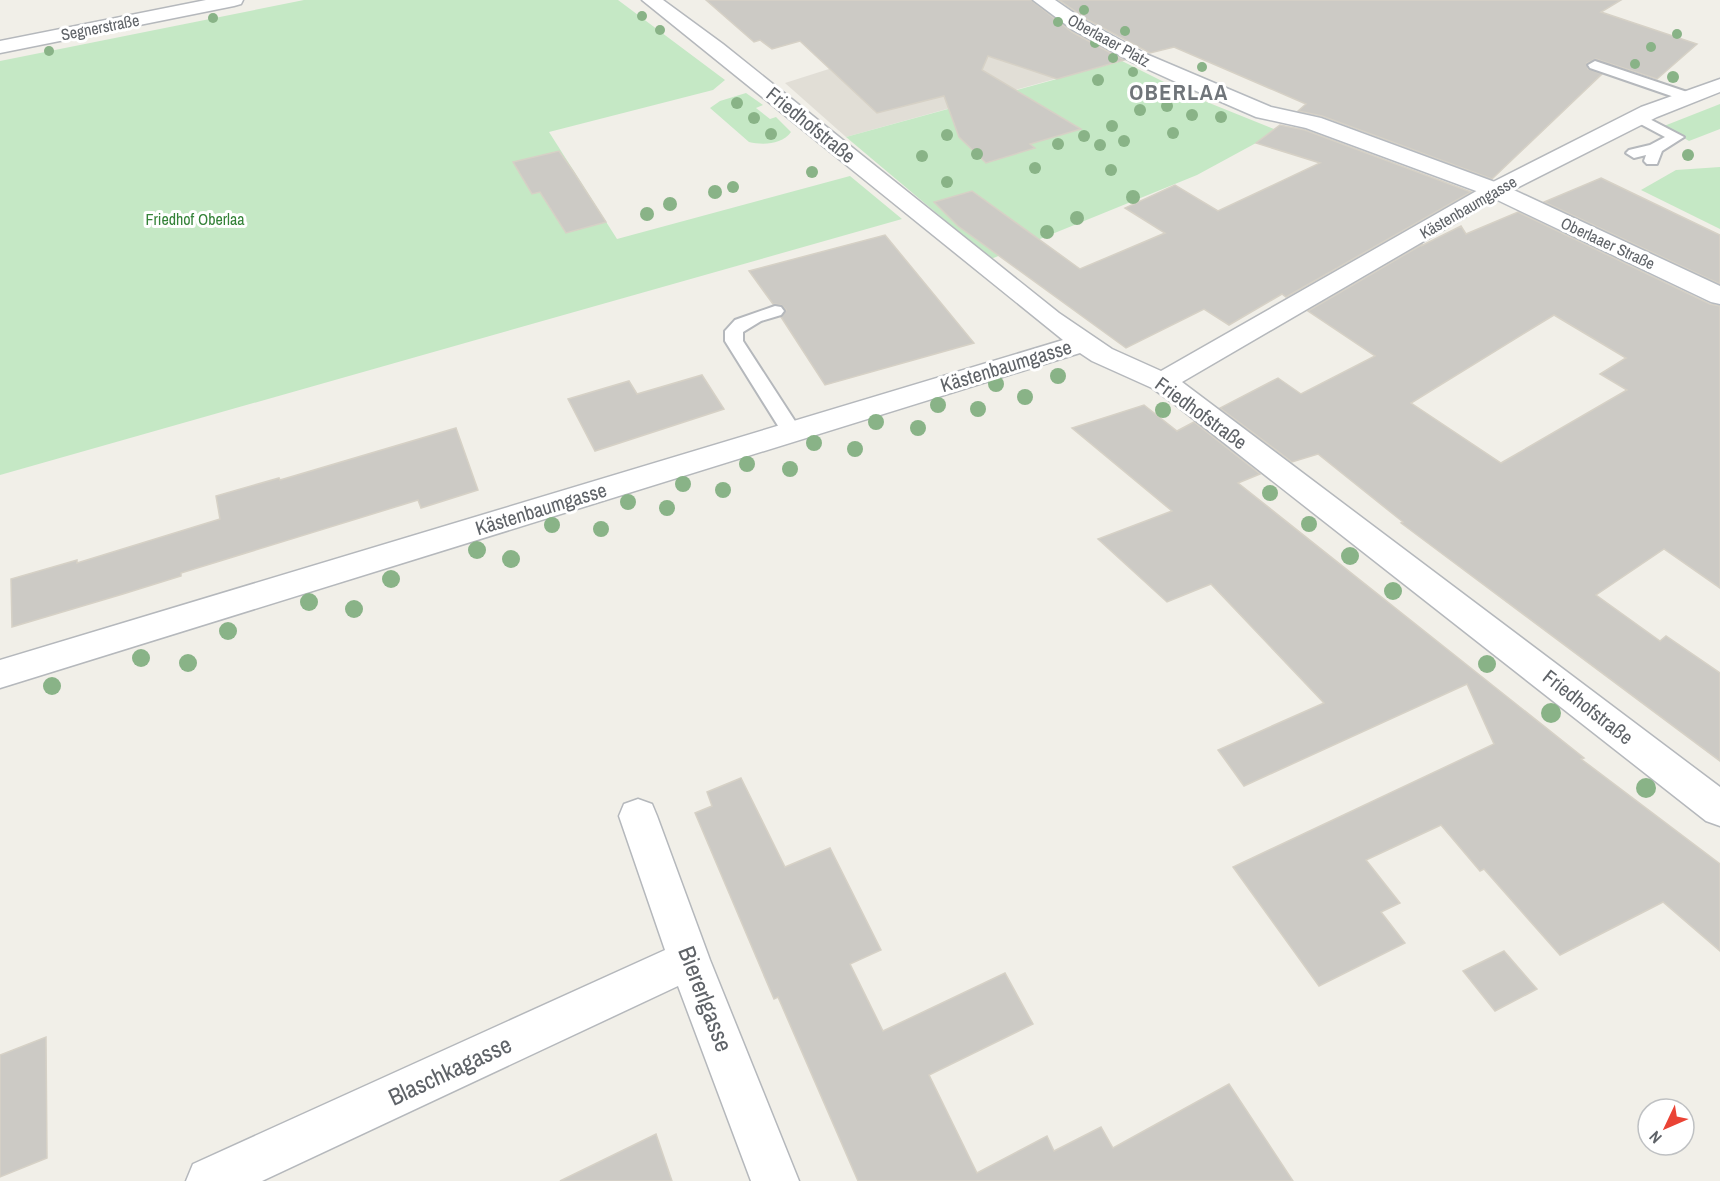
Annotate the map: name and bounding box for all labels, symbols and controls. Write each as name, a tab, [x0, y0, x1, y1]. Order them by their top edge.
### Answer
street label: Oberlaaer Platz	[1064, 8, 1155, 72]
street label: Segnerstraße	[59, 9, 141, 45]
district label: OBERLAA	[1129, 77, 1229, 107]
street label: Friedhofstraße	[761, 80, 862, 169]
street label: Kästenbaumgasse	[1415, 170, 1521, 244]
park label: Friedhof Oberlaa	[145, 208, 245, 230]
street label: Oberlaaer Straße	[1557, 212, 1659, 274]
street label: Kästenbaumgasse	[937, 333, 1075, 398]
street label: Friedhofstraße	[1150, 370, 1253, 455]
street label: Kästenbaumgasse	[472, 476, 610, 541]
street label: Friedhofstraße	[1538, 663, 1639, 750]
street label: Biererlgasse	[671, 941, 741, 1056]
street label: Blaschkagasse	[383, 1028, 516, 1113]
north arrow	[1636, 1097, 1696, 1157]
text: N	[1644, 1126, 1666, 1148]

